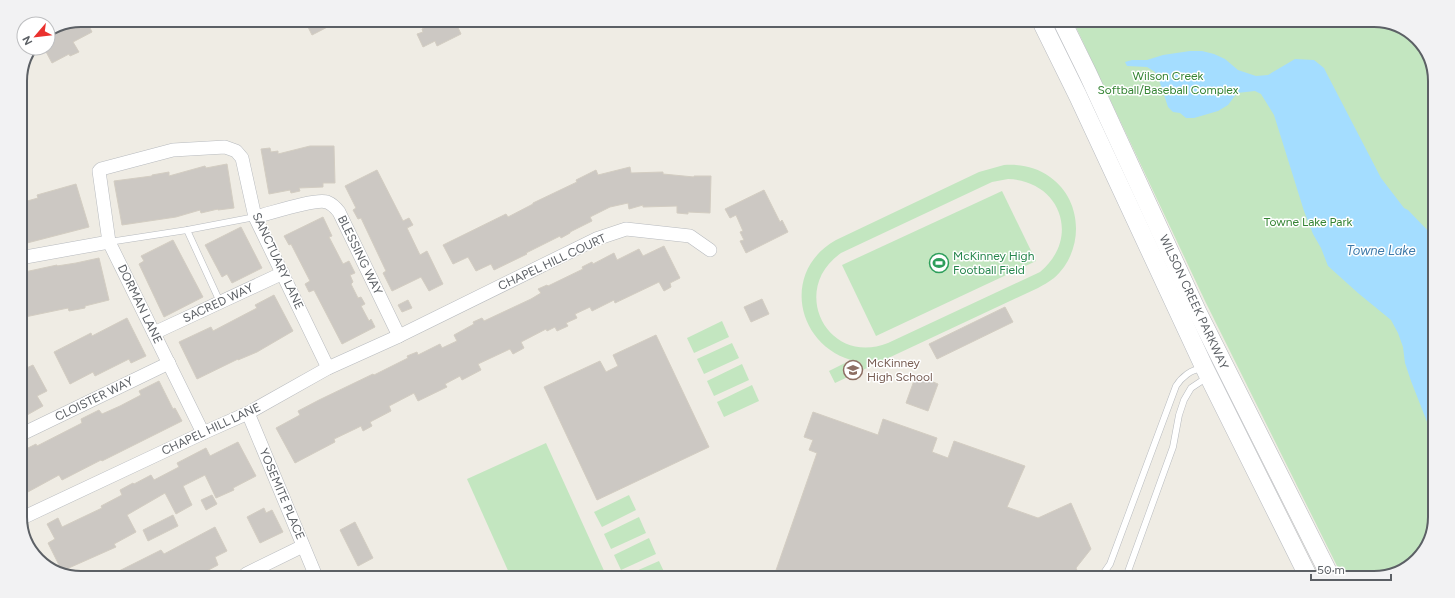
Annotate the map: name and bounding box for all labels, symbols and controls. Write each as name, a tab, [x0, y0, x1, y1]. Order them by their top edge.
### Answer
north arrow	[16, 16, 56, 56]
text: N	[20, 34, 35, 47]
park label: Wilson Creek Softball/Baseball Complex	[1097, 69, 1239, 97]
street label: SANCTUARY LANE	[249, 210, 307, 312]
street label: BLESSING WAY	[335, 213, 386, 298]
park label: Towne Lake Park	[1264, 215, 1353, 229]
street label: CHAPEL HILL COURT	[496, 231, 608, 293]
street label: WILSON CREEK PARKWAY	[1157, 232, 1232, 372]
water label: Towne Lake	[1346, 243, 1416, 258]
place label: McKinney High Football Field	[953, 249, 1035, 277]
sports icon: McKinney High Football Field	[928, 252, 950, 274]
street label: DORMAN LANE	[115, 262, 165, 346]
street label: SACRED WAY	[181, 280, 256, 325]
place label: McKinney High School	[867, 356, 933, 384]
school or university icon: McKinney High School	[842, 359, 864, 381]
street label: CLOISTER WAY	[53, 374, 136, 424]
street label: CHAPEL HILL LANE	[159, 400, 263, 458]
street label: YOSEMITE PLACE	[256, 446, 308, 542]
scale bar	[1311, 556, 1391, 582]
text: 50 m	[1317, 563, 1345, 577]

